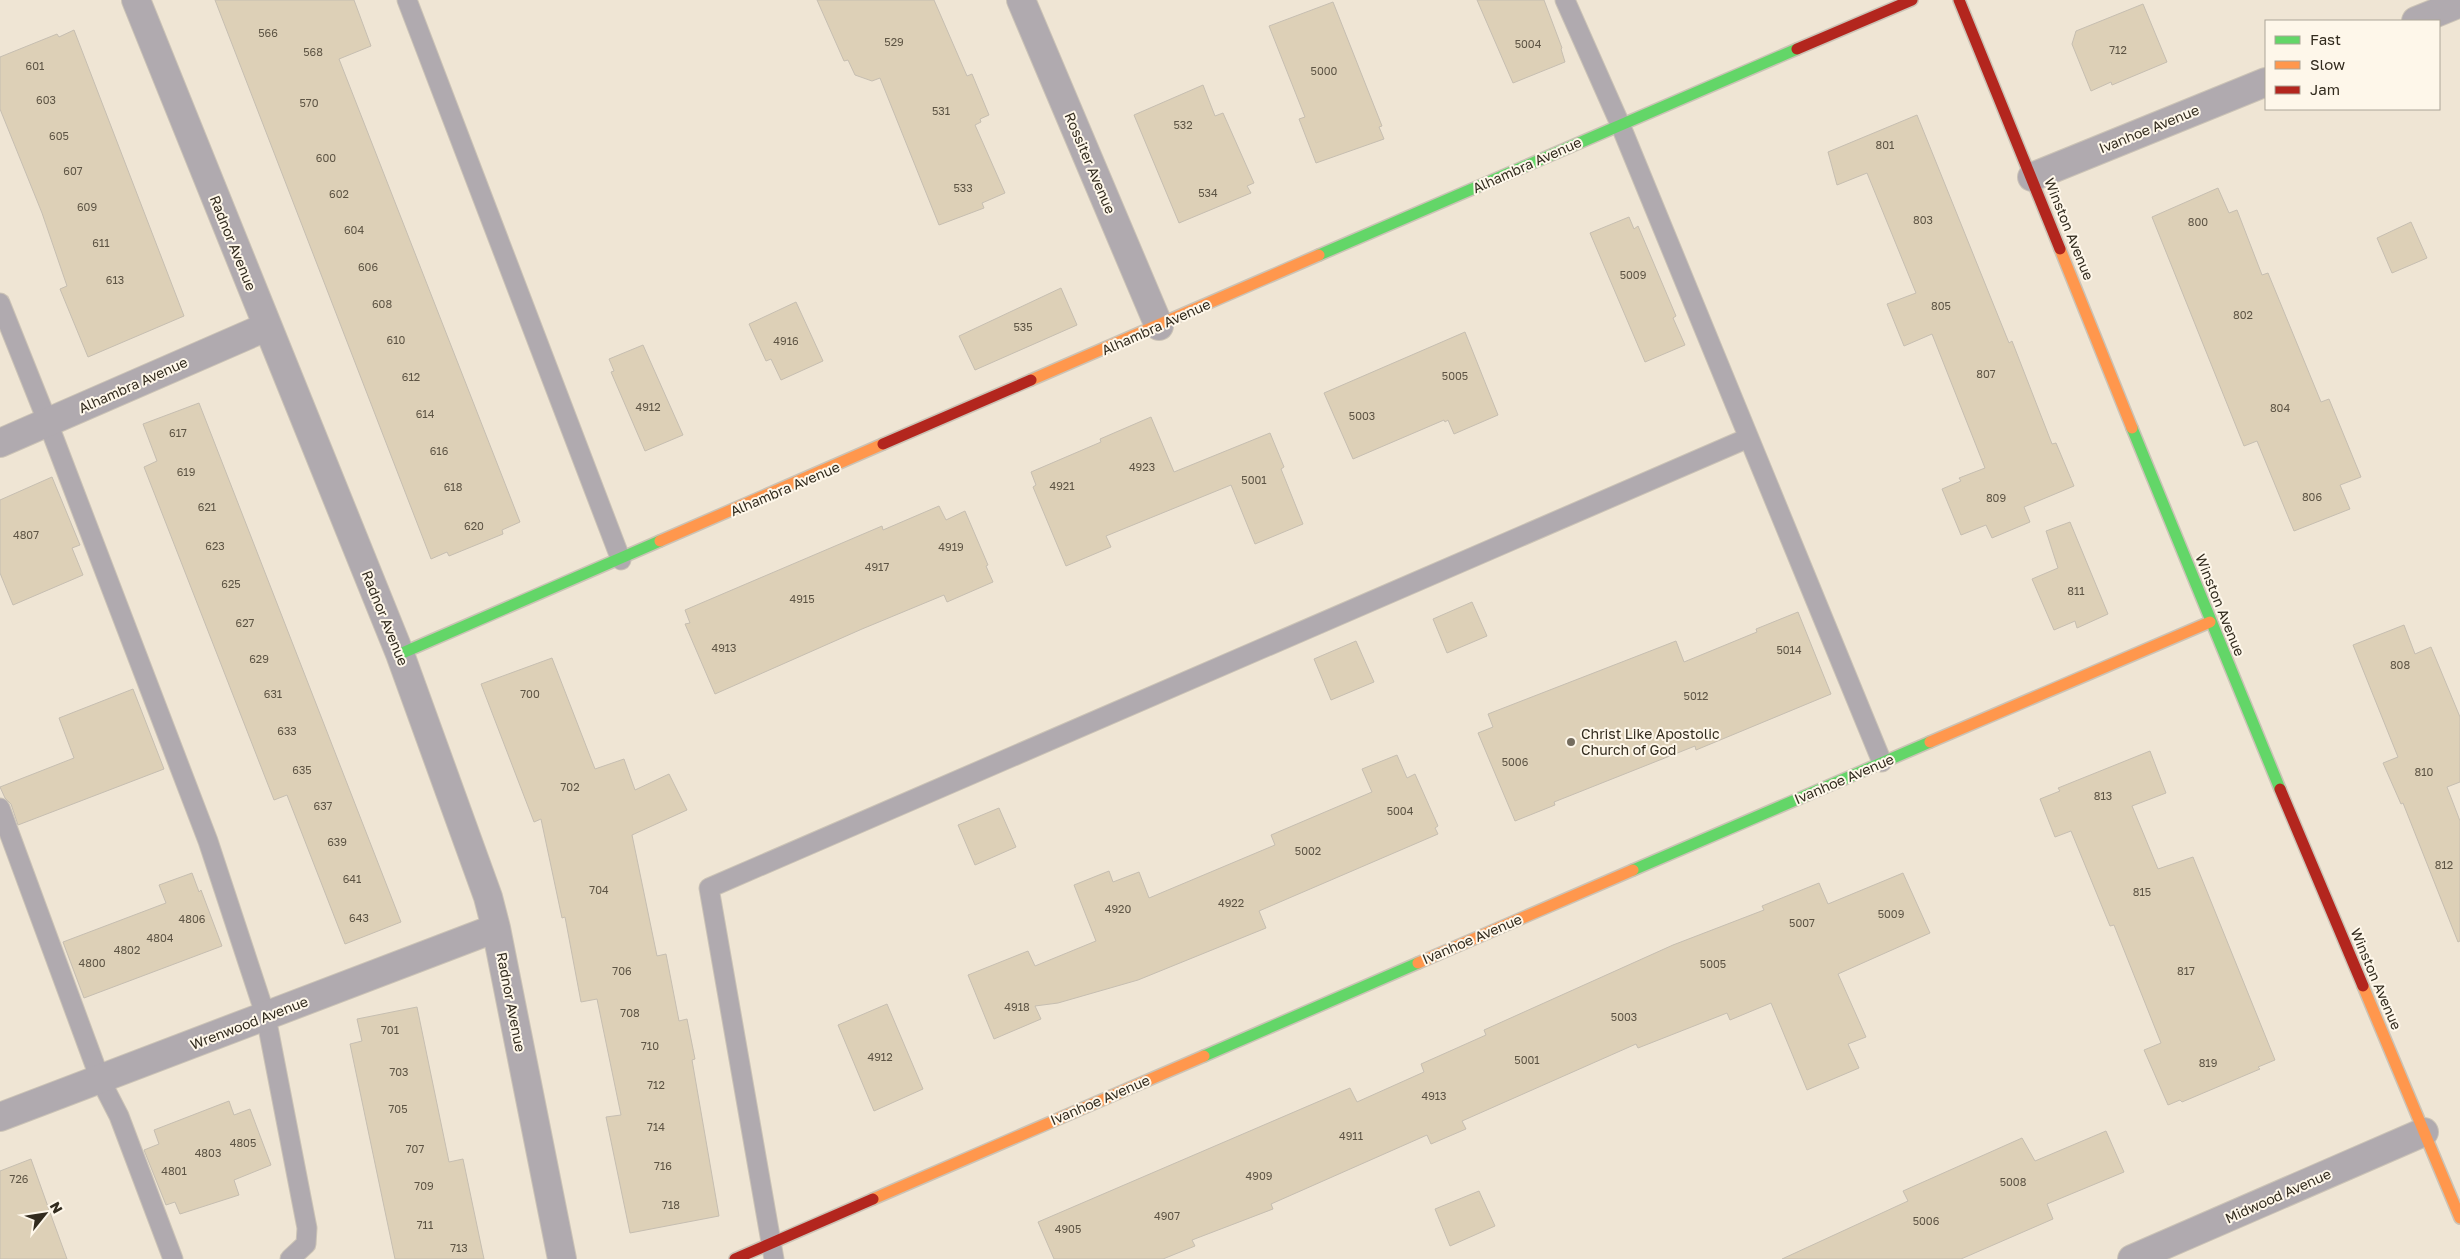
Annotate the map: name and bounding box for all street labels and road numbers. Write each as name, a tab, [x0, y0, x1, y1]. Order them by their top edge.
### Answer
street label: Ivanhoe Avenue	[2096, 101, 2201, 156]
street label: Rossiter Avenue	[1061, 110, 1119, 216]
street label: Alhambra Avenue	[1470, 133, 1584, 196]
street label: Winston Avenue	[2041, 175, 2098, 282]
street label: Radnor Avenue	[207, 193, 260, 293]
street label: Alhambra Avenue	[1099, 295, 1213, 358]
street label: Alhambra Avenue	[76, 353, 190, 416]
street label: Alhambra Avenue	[728, 458, 842, 519]
street label: Winston Avenue	[2192, 551, 2249, 658]
street label: Radnor Avenue	[359, 568, 412, 668]
street label: Ivanhoe Avenue	[1792, 750, 1896, 807]
street label: Ivanhoe Avenue	[1420, 910, 1524, 967]
street label: Winston Avenue	[2347, 925, 2406, 1032]
street label: Radnor Avenue	[493, 951, 529, 1053]
street label: Wrenwood Avenue	[188, 992, 310, 1053]
street label: Ivanhoe Avenue	[1048, 1071, 1152, 1128]
street label: Midwood Avenue	[2222, 1165, 2333, 1226]

